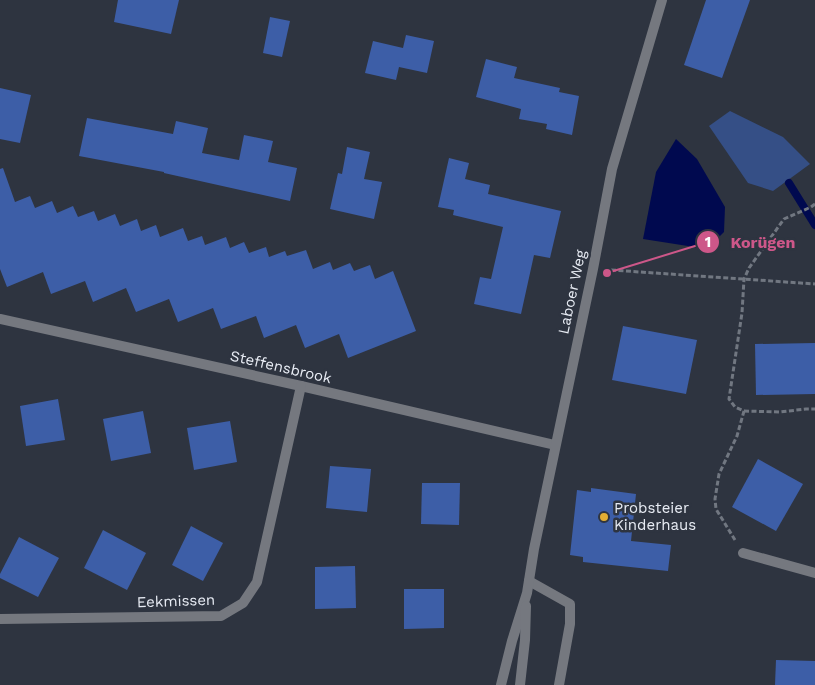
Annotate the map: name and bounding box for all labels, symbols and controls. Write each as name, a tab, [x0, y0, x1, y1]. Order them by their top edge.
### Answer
callout: Korügen	[695, 227, 805, 258]
text: 1	[705, 233, 711, 251]
text: Korügen	[731, 233, 795, 252]
street label: Laboer Weg	[554, 248, 590, 336]
street label: Steffensbrook	[228, 347, 334, 388]
place label: Probsteier Kinderhaus	[614, 499, 696, 534]
marker: Probsteier Kinderhaus	[598, 511, 610, 523]
street label: Eekmissen	[136, 591, 216, 611]

